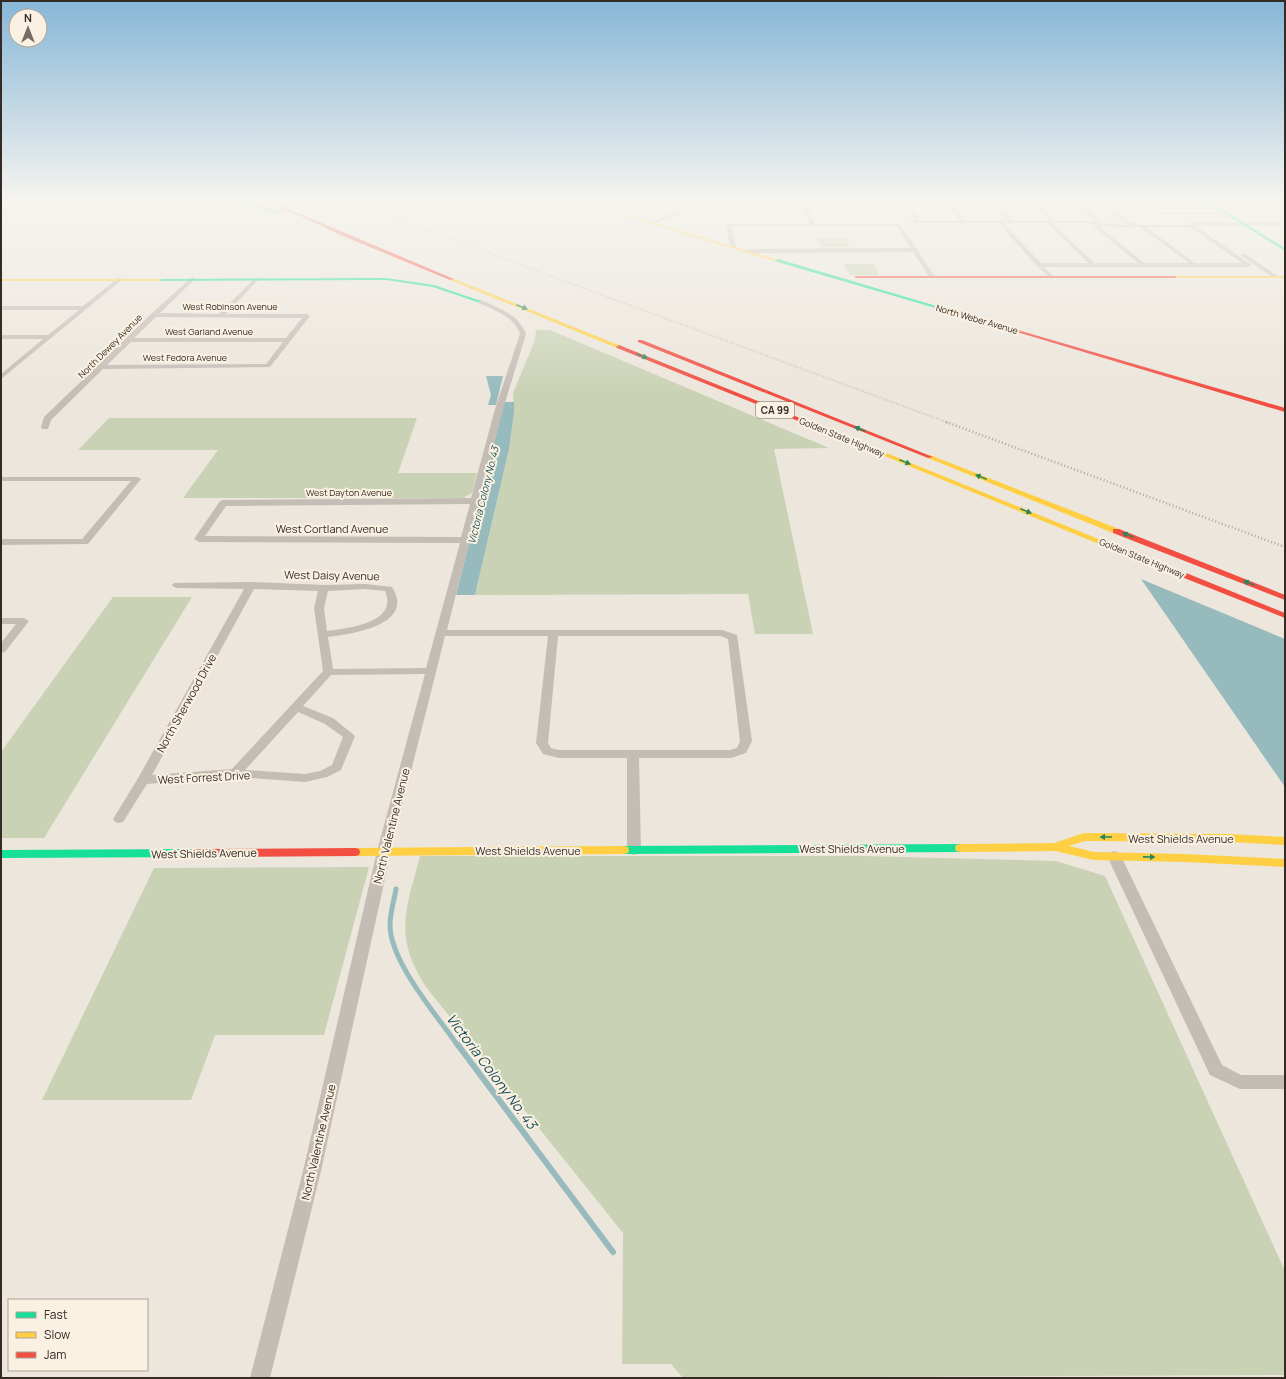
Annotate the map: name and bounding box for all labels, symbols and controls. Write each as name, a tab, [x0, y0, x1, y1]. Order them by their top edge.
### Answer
north arrow	[8, 8, 48, 48]
text: N	[24, 10, 32, 25]
street label: West Robinson Avenue	[182, 300, 278, 313]
street label: North Weber Avenue	[934, 301, 1020, 337]
one-way arrow	[516, 304, 527, 310]
street label: North Dewey Avenue	[75, 311, 145, 381]
street label: West Garland Avenue	[165, 325, 253, 338]
street label: West Fedora Avenue	[143, 351, 227, 364]
one-way arrow	[637, 353, 649, 359]
road number: CA 99	[756, 402, 794, 418]
street label: Golden State Highway	[797, 414, 887, 460]
one-way arrow	[854, 425, 866, 431]
water label: Victoria Colony No. 43	[464, 443, 502, 545]
one-way arrow	[900, 460, 912, 466]
one-way arrow	[975, 473, 987, 479]
street label: West Dayton Avenue	[306, 486, 392, 499]
one-way arrow	[1020, 509, 1032, 515]
street label: West Cortland Avenue	[276, 521, 389, 536]
one-way arrow	[1122, 532, 1133, 538]
street label: Golden State Highway	[1097, 535, 1187, 581]
street label: West Daisy Avenue	[284, 567, 381, 583]
one-way arrow	[1242, 580, 1254, 586]
street label: North Sherwood Drive	[153, 651, 220, 755]
street label: North Valentine Avenue	[369, 766, 413, 885]
street label: West Forrest Drive	[157, 767, 251, 787]
street label: West Shields Avenue	[1128, 831, 1234, 846]
one-way arrow	[1099, 834, 1112, 840]
street label: West Shields Avenue	[799, 841, 905, 856]
street label: West Shields Avenue	[475, 843, 581, 858]
street label: West Shields Avenue	[151, 845, 257, 861]
one-way arrow	[1143, 854, 1156, 860]
water label: Victoria Colony No. 43	[442, 1010, 543, 1134]
street label: North Valentine Avenue	[297, 1082, 339, 1201]
legend	[8, 1299, 148, 1371]
text: Fast	[44, 1306, 68, 1323]
text: Slow	[44, 1326, 70, 1343]
text: Jam	[44, 1346, 66, 1363]

